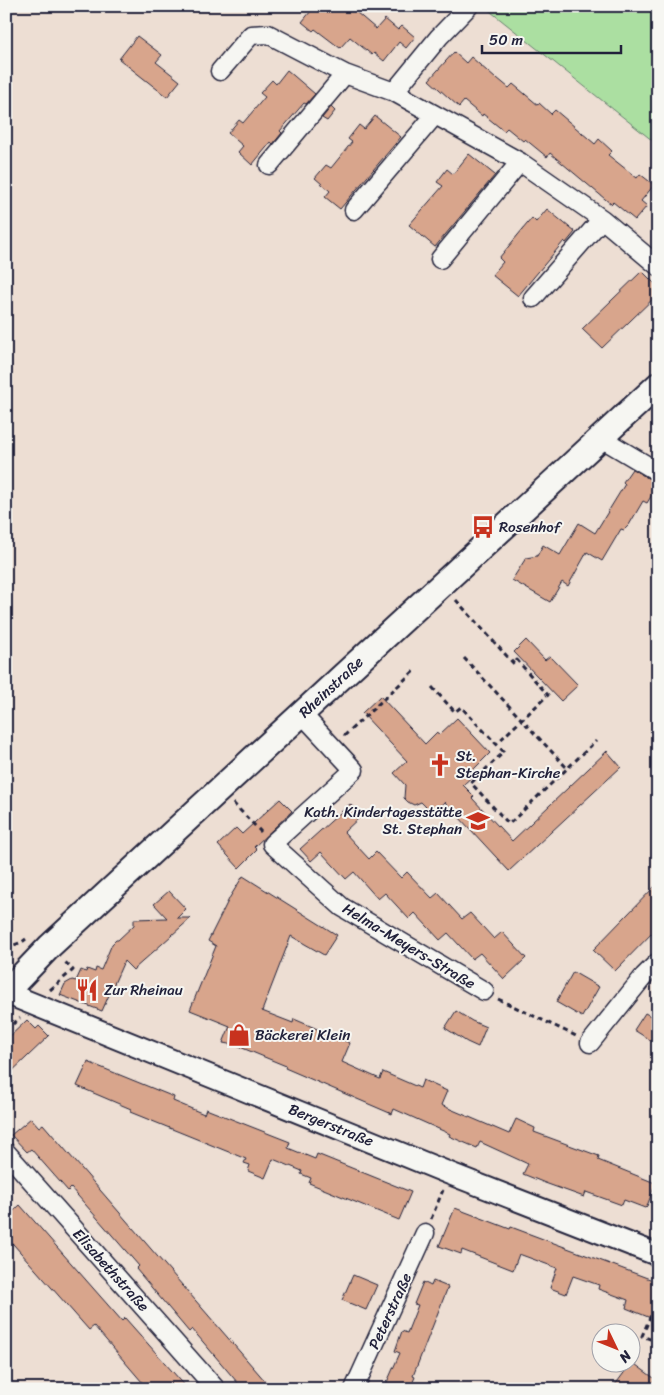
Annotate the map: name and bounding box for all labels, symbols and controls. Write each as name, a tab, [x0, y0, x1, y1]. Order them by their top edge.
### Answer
scale bar	[482, 22, 620, 54]
text: 50 m	[489, 27, 524, 53]
bus stop icon: Rosenhof	[470, 514, 496, 540]
place label: Rosenhof	[499, 514, 563, 540]
street label: Rheinstraße	[292, 650, 370, 724]
place label: St. Stephan-Kirche	[456, 743, 561, 786]
church icon: St. Stephan-Kirche	[427, 752, 453, 778]
place label: Kath. Kindertagesstätte St. Stephan	[304, 799, 462, 842]
school or university icon: Kath. Kindertagesstätte St. Stephan	[465, 808, 491, 834]
street label: Helma-Meyers-Straße	[337, 896, 481, 996]
restaurant icon: Zur Rheinau	[74, 977, 100, 1003]
place label: Zur Rheinau	[104, 977, 183, 1003]
shop icon: Bäckerei Klein	[226, 1022, 252, 1048]
place label: Bäckerei Klein	[255, 1022, 350, 1048]
street label: Bergerstraße	[284, 1096, 378, 1154]
street label: Elisabethstraße	[66, 1222, 156, 1318]
street label: Peterstraße	[361, 1268, 419, 1354]
north arrow	[592, 1322, 642, 1372]
text: N	[612, 1344, 638, 1369]

